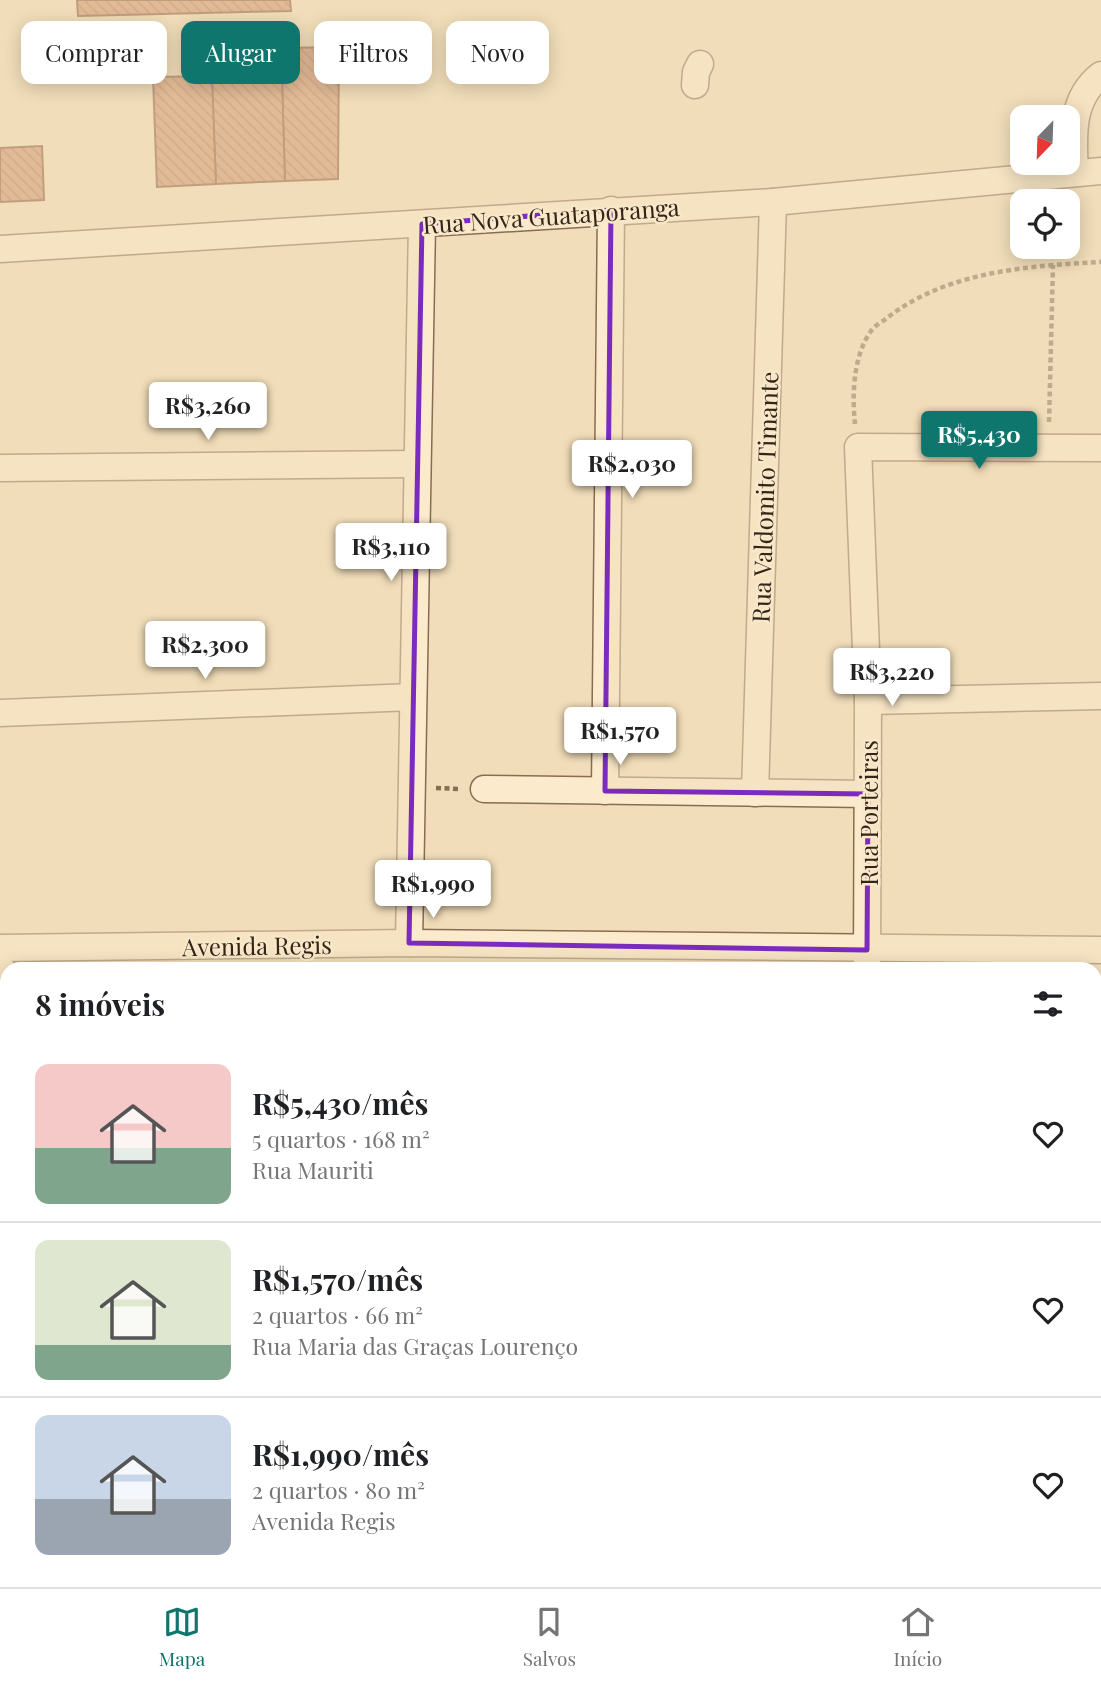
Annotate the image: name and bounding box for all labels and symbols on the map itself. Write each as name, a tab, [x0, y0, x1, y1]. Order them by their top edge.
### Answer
north arrow	[1010, 105, 1080, 175]
street label: Rua Nova Guataporanga	[422, 190, 680, 240]
street label: Rua Valdomito Timante	[744, 371, 784, 623]
pin: R$3,260	[143, 382, 273, 442]
pin: R$5,430	[914, 412, 1044, 471]
pin: R$2,030	[567, 440, 697, 500]
pin: R$3,110	[326, 524, 456, 583]
pin: R$2,300	[140, 622, 270, 681]
pin: R$3,220	[827, 648, 957, 708]
pin: R$1,570	[555, 708, 685, 767]
street label: Rua Porteiras	[852, 740, 884, 886]
pin: R$1,990	[368, 860, 498, 920]
street label: Avenida Regis	[181, 928, 332, 962]

